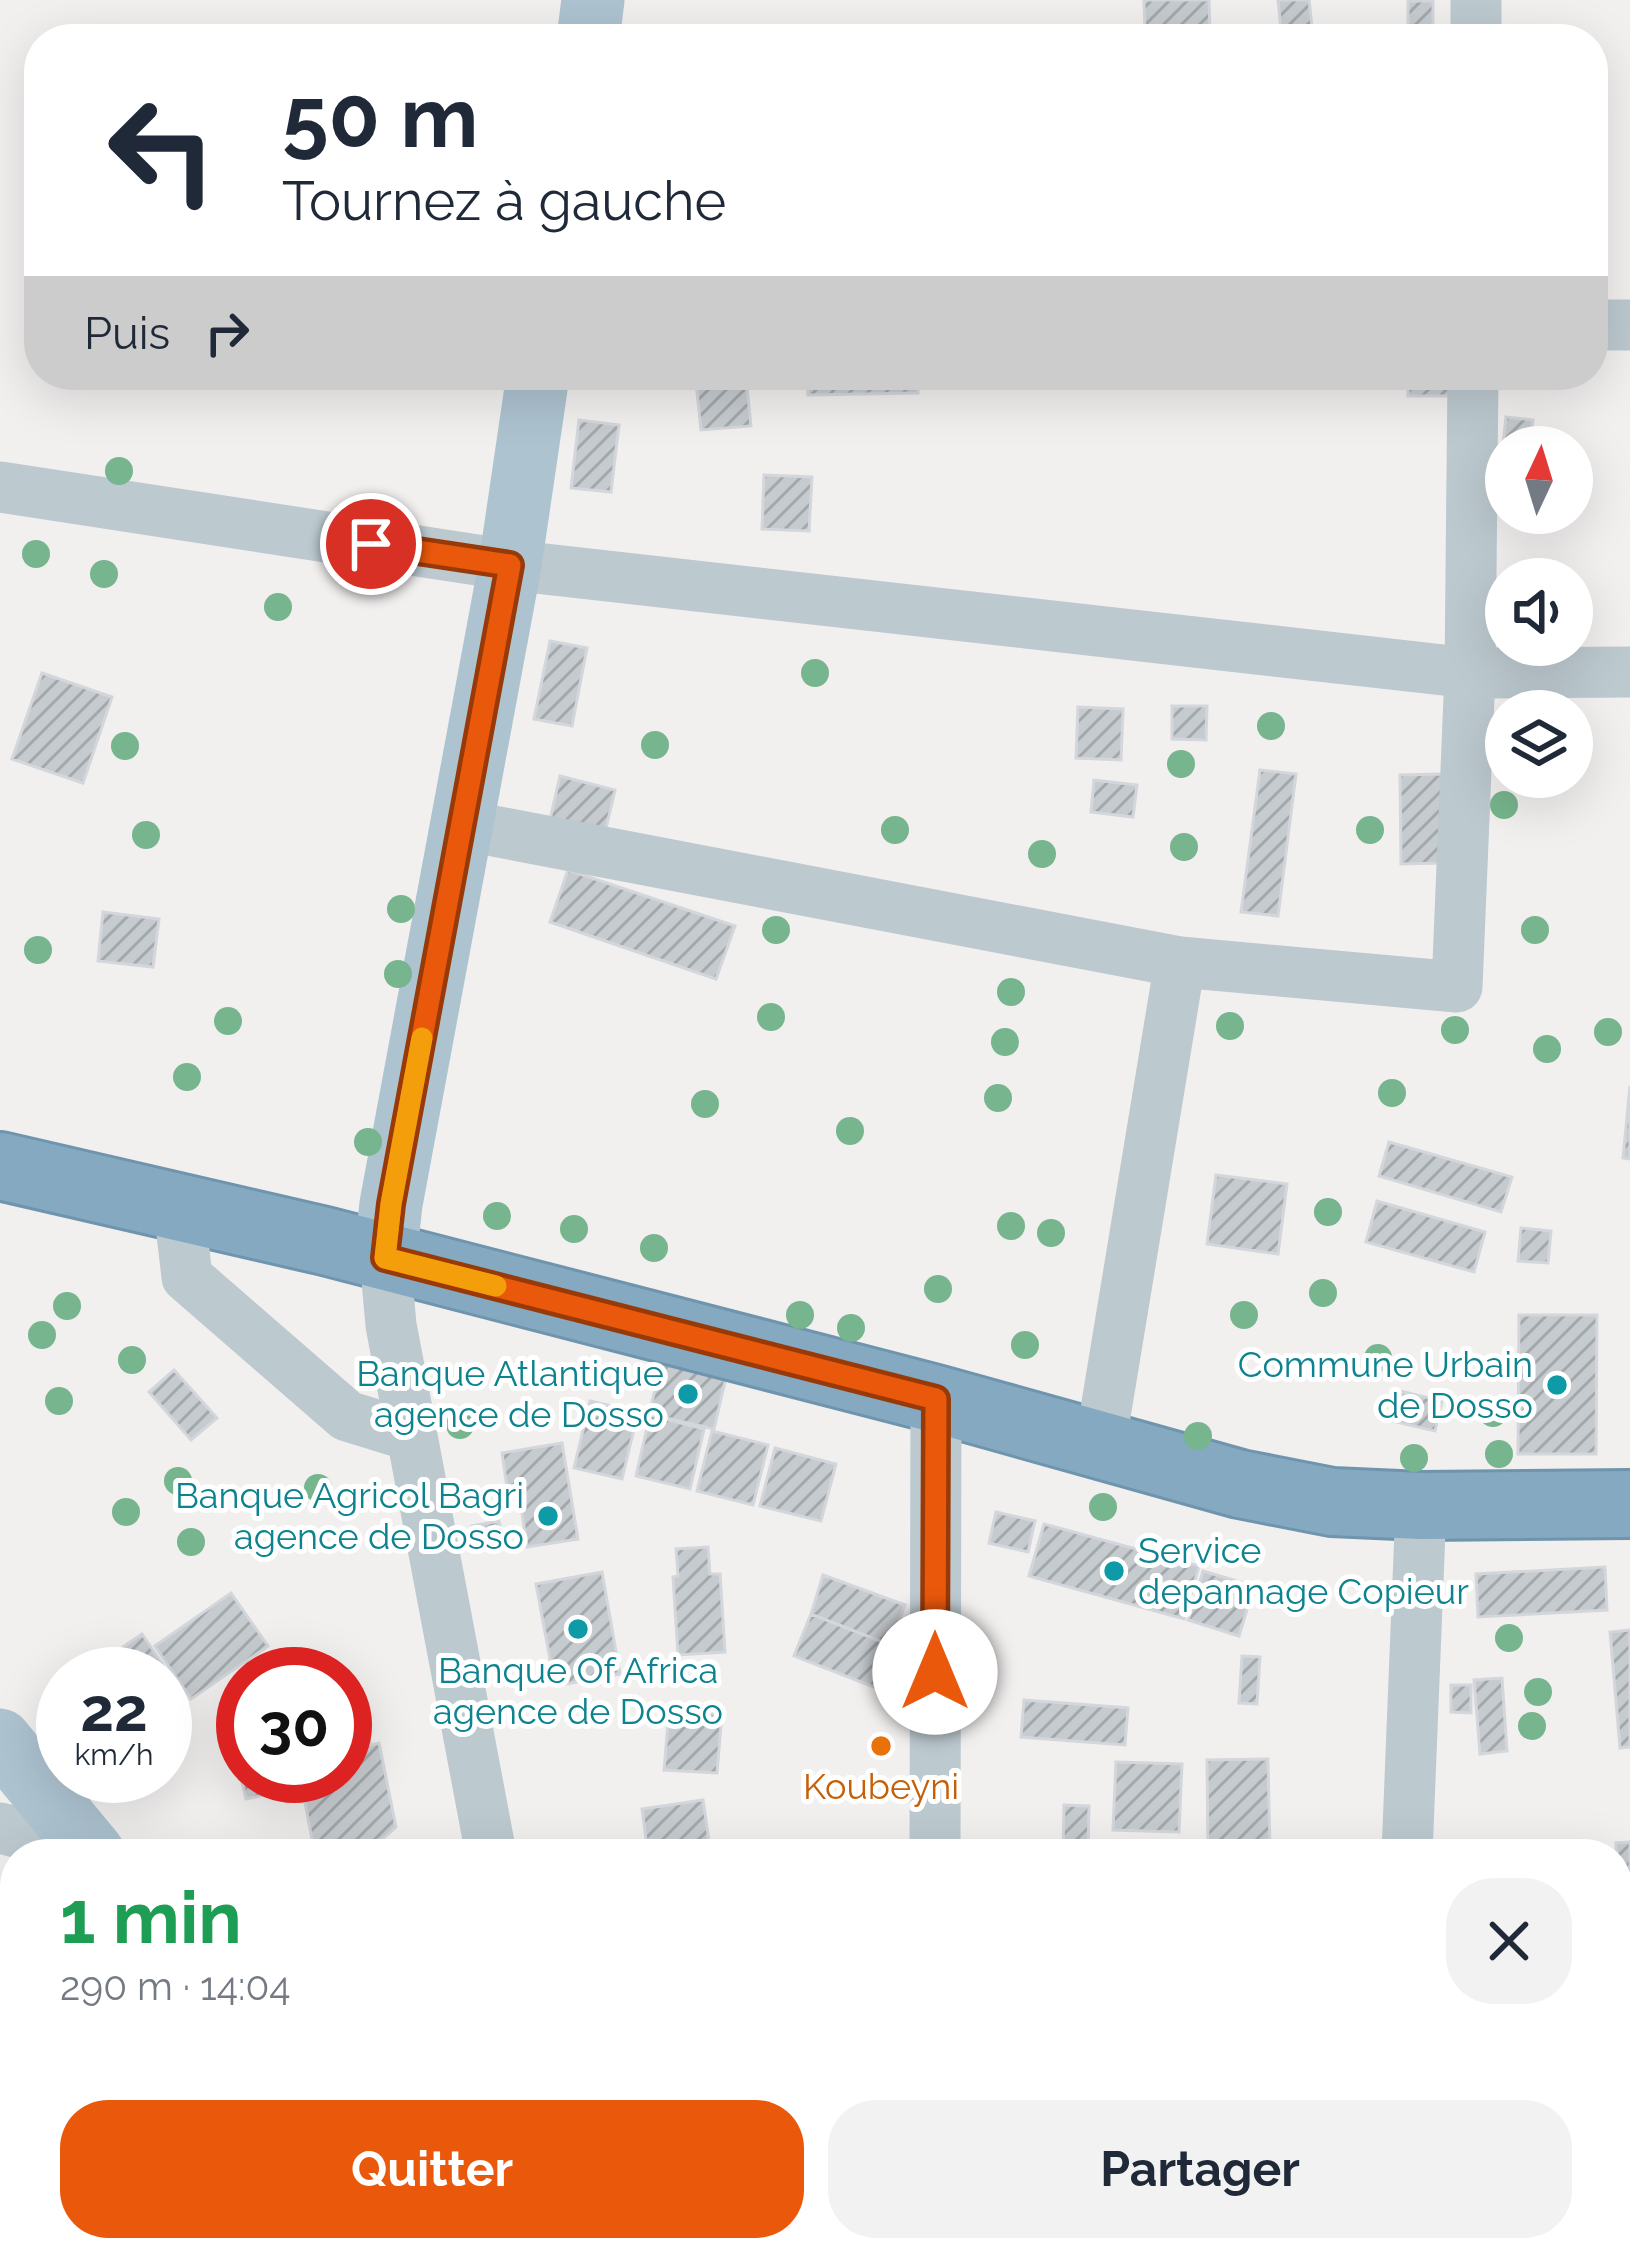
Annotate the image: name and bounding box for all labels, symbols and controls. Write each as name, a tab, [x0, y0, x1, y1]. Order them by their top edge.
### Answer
text: 50 m	[282, 68, 478, 167]
icon: left	[84, 72, 240, 228]
text: Tournez à gauche	[282, 169, 726, 233]
icon: right	[194, 300, 260, 366]
text: Puis	[84, 307, 170, 360]
north arrow	[1485, 426, 1593, 534]
map controls	[1485, 426, 1593, 798]
pin	[320, 493, 422, 595]
icon: arrive	[338, 511, 404, 577]
button: sound	[1485, 558, 1593, 666]
button: layers	[1485, 690, 1593, 798]
place label: Commune Urbain de Dosso	[1238, 1343, 1533, 1426]
place label: Banque Atlantique agence de Dosso	[356, 1352, 664, 1435]
marker: Commune Urbain de Dosso	[1544, 1372, 1570, 1398]
marker: Banque Atlantique agence de Dosso	[675, 1381, 701, 1407]
place label: Banque Agricol Bagri agence de Dosso	[175, 1474, 524, 1557]
marker: Banque Agricol Bagri agence de Dosso	[535, 1503, 561, 1529]
place label: Service depannage Copieur	[1138, 1529, 1469, 1612]
marker: Service depannage Copieur	[1101, 1558, 1127, 1584]
position arrow	[872, 1609, 998, 1735]
marker: Banque Of Africa agence de Dosso	[565, 1616, 591, 1642]
speed limit sign: 30	[216, 1647, 372, 1803]
place label: Banque Of Africa agence de Dosso	[433, 1649, 723, 1732]
text: 22	[80, 1675, 148, 1745]
marker: Koubeyni	[868, 1733, 894, 1759]
text: km/h	[74, 1737, 154, 1772]
place label: Koubeyni	[803, 1765, 959, 1807]
text: 1 min	[60, 1875, 242, 1960]
button: close	[1446, 1878, 1572, 2004]
text: 290 m · 14:04	[60, 1963, 291, 2009]
button: Quitter	[60, 2100, 804, 2238]
button: Partager	[828, 2100, 1572, 2238]

